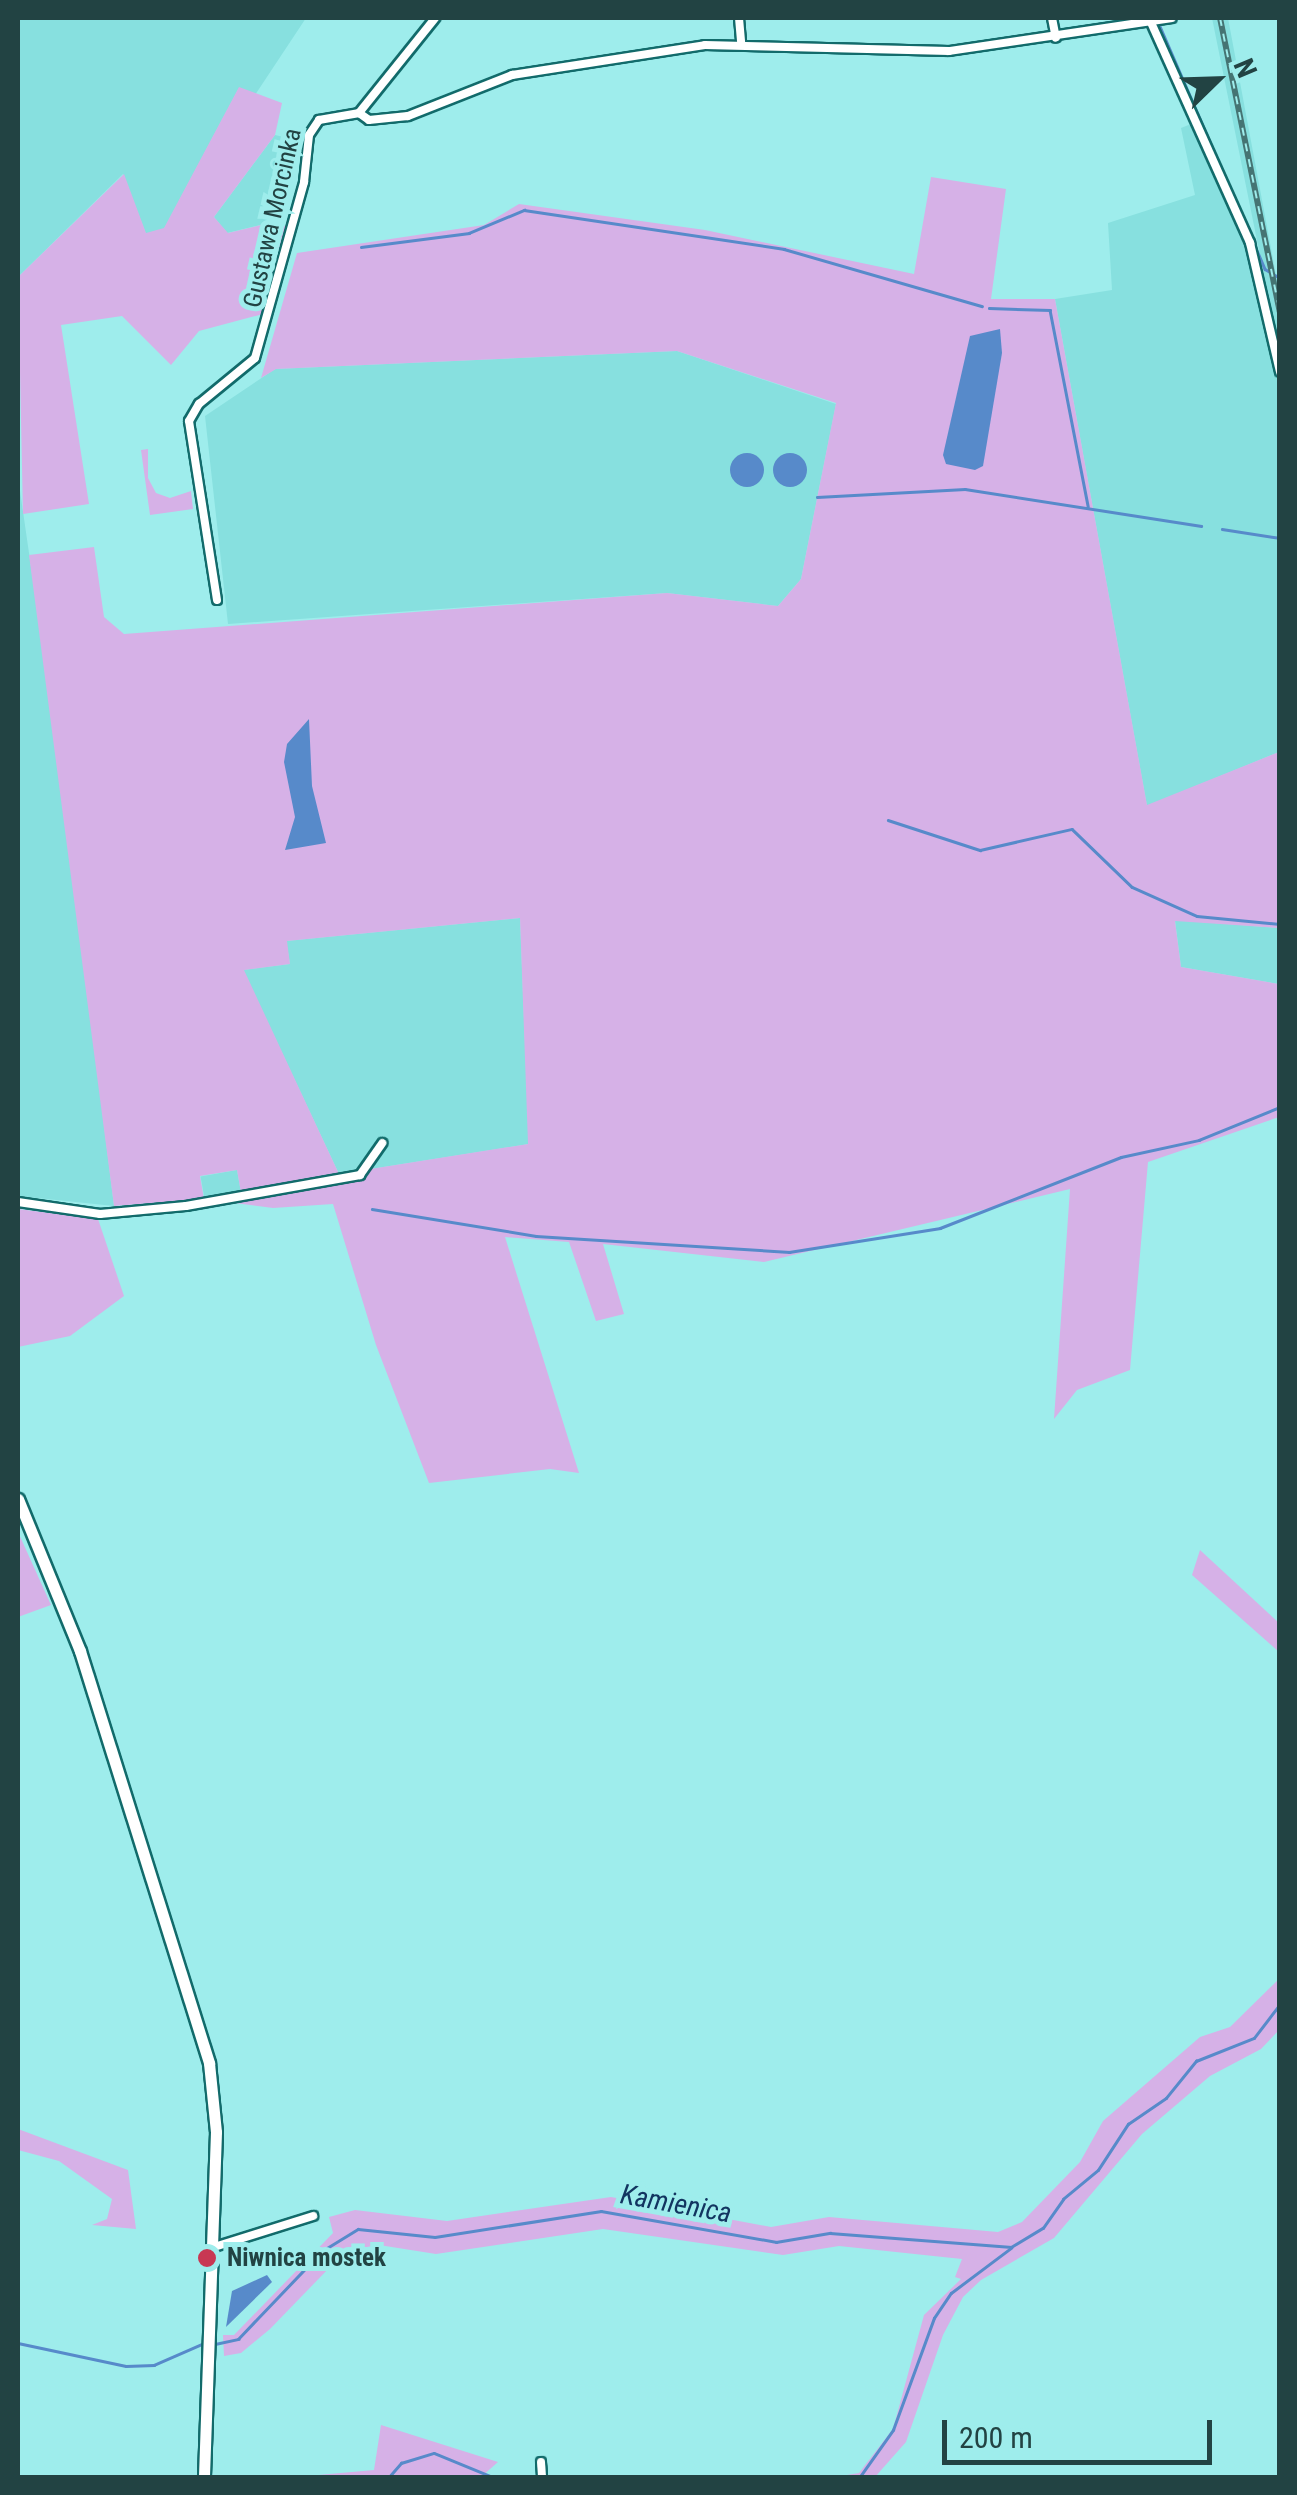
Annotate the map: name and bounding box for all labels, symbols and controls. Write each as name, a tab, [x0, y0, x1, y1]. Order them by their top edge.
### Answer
north arrow	[1167, 30, 1267, 130]
text: N	[1227, 54, 1264, 82]
street label: Gustawa Morcinka	[238, 125, 308, 311]
water label: Kamienica	[618, 2178, 734, 2230]
place label: Niwnica mostek	[227, 2243, 386, 2273]
marker: Niwnica mostek	[196, 2247, 218, 2269]
scale bar	[947, 2400, 1217, 2462]
text: 200 m	[959, 2420, 1033, 2455]

